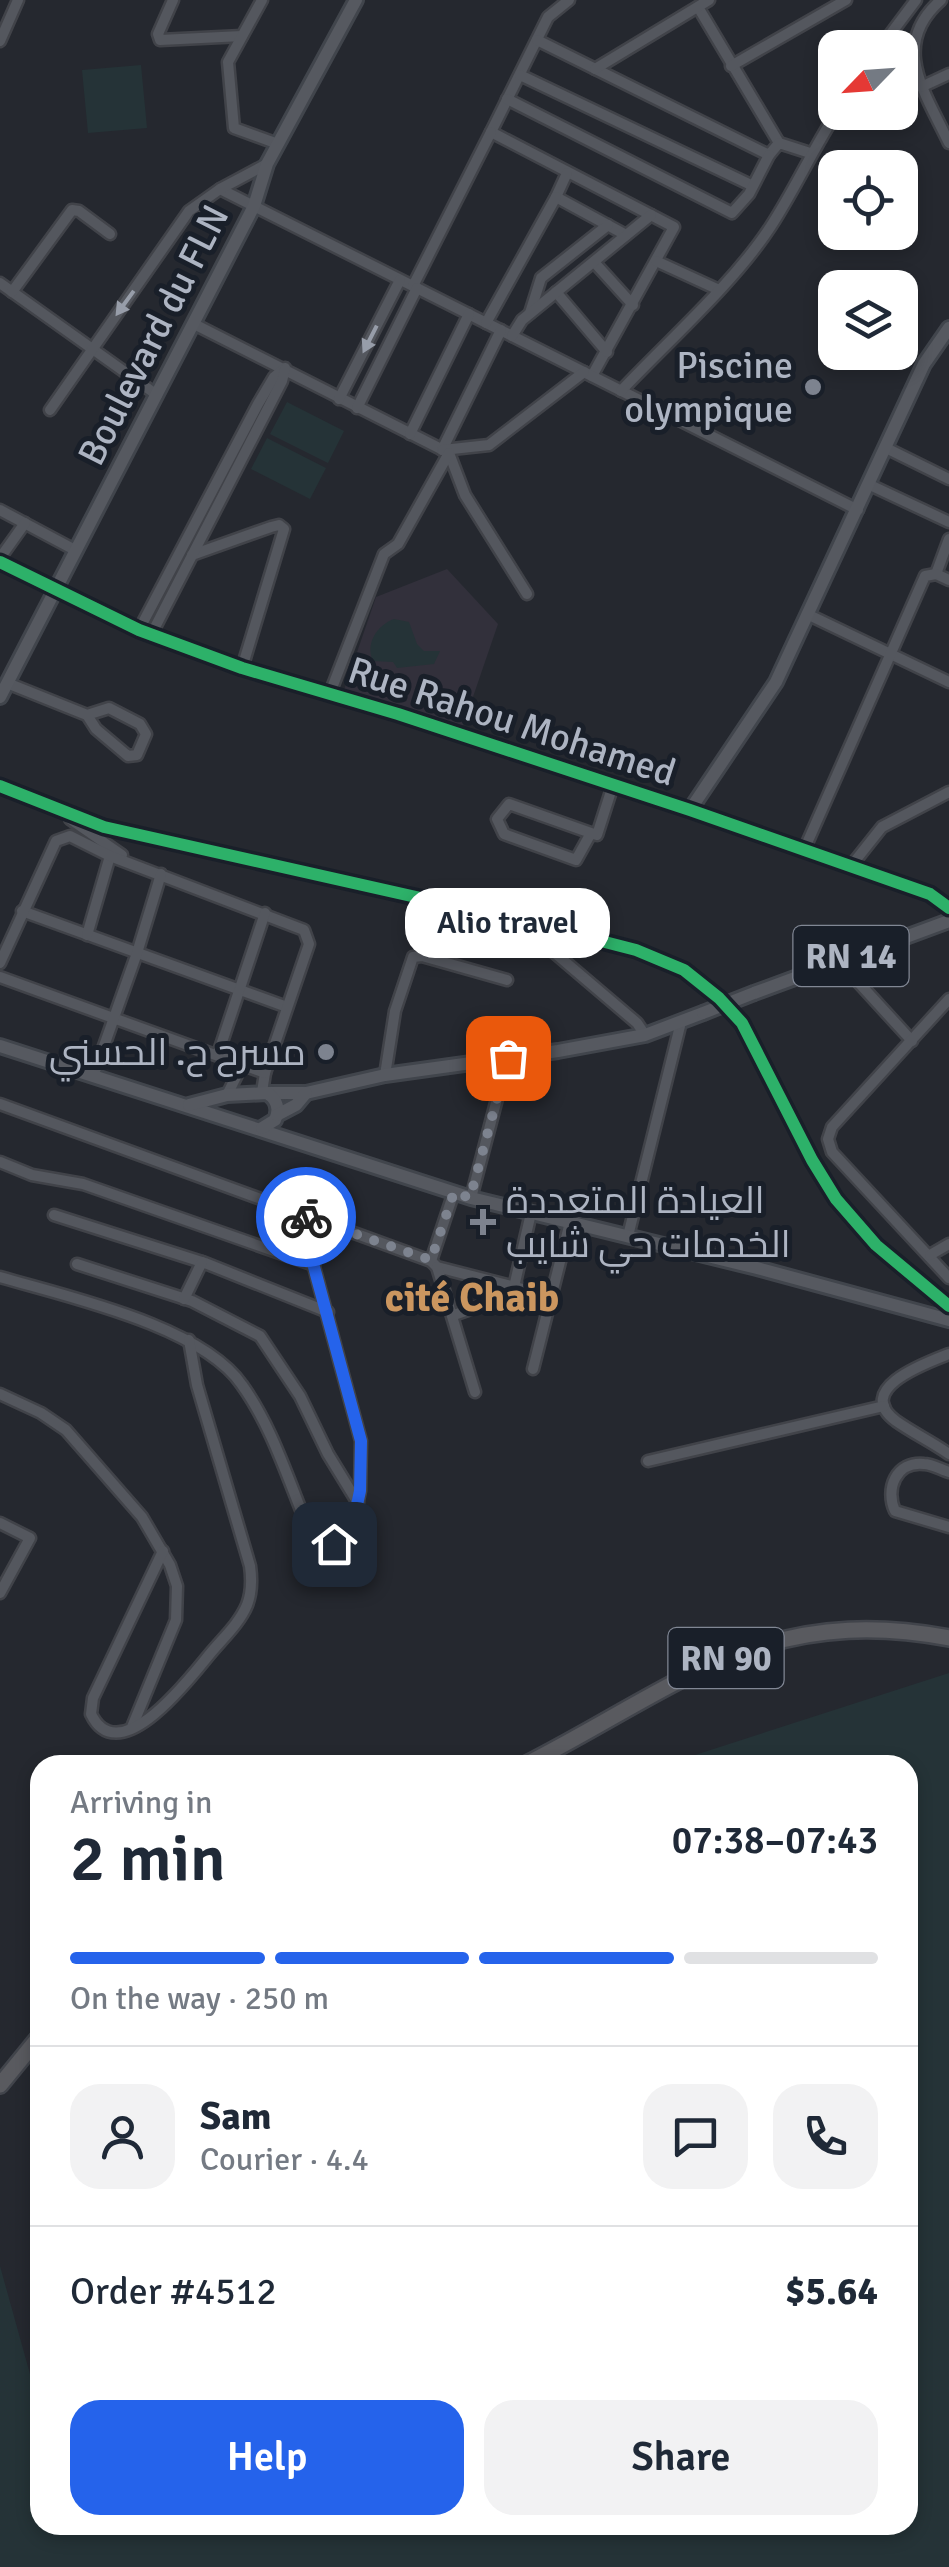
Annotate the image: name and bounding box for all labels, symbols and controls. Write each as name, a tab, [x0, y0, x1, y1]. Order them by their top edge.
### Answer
north arrow	[818, 30, 918, 130]
map controls	[818, 30, 918, 370]
button: locate	[818, 150, 918, 250]
street label: Boulevard du FLN	[68, 197, 239, 473]
button: layers	[818, 270, 918, 370]
one-way arrow	[116, 290, 136, 316]
one-way arrow	[362, 325, 379, 354]
place label: Piscine olympique	[624, 342, 793, 433]
marker: Piscine olympique	[802, 376, 824, 398]
street label: Rue Rahou Mohamed	[342, 646, 681, 797]
callout: Alio travel	[406, 888, 610, 958]
text: Alio travel	[437, 903, 578, 942]
road number: RN 14	[794, 926, 908, 986]
pin	[466, 1016, 551, 1101]
place label: مسرح ح. الحسني	[49, 1029, 306, 1082]
icon: bag	[481, 1031, 536, 1086]
marker: مسرح ح. الحسني	[315, 1041, 337, 1063]
courier	[256, 1167, 356, 1267]
place label: العيادة المتعددة الخدمات حي شايب	[506, 1177, 791, 1274]
icon: bike	[279, 1190, 334, 1245]
marker: العيادة المتعددة الخدمات حي شايب	[470, 1209, 496, 1235]
district label: cité Chaib	[385, 1273, 559, 1323]
pin	[292, 1502, 377, 1587]
icon: home	[307, 1517, 362, 1572]
road number: RN 90	[668, 1628, 784, 1688]
text: Arriving in	[70, 1783, 212, 1822]
text: 07:38–07:43	[672, 1817, 878, 1864]
text: 2 min	[70, 1819, 226, 1899]
text: On the way · 250 m	[70, 1979, 329, 2018]
button: person	[70, 2084, 175, 2189]
button: chat	[643, 2084, 748, 2189]
button: phone	[773, 2084, 878, 2189]
text: Sam	[200, 2093, 271, 2140]
text: Courier · 4.4	[200, 2140, 369, 2179]
text: Order #4512	[70, 2268, 277, 2315]
text: $5.64	[785, 2268, 878, 2315]
button: Help	[70, 2400, 464, 2515]
button: Share	[484, 2400, 878, 2515]

